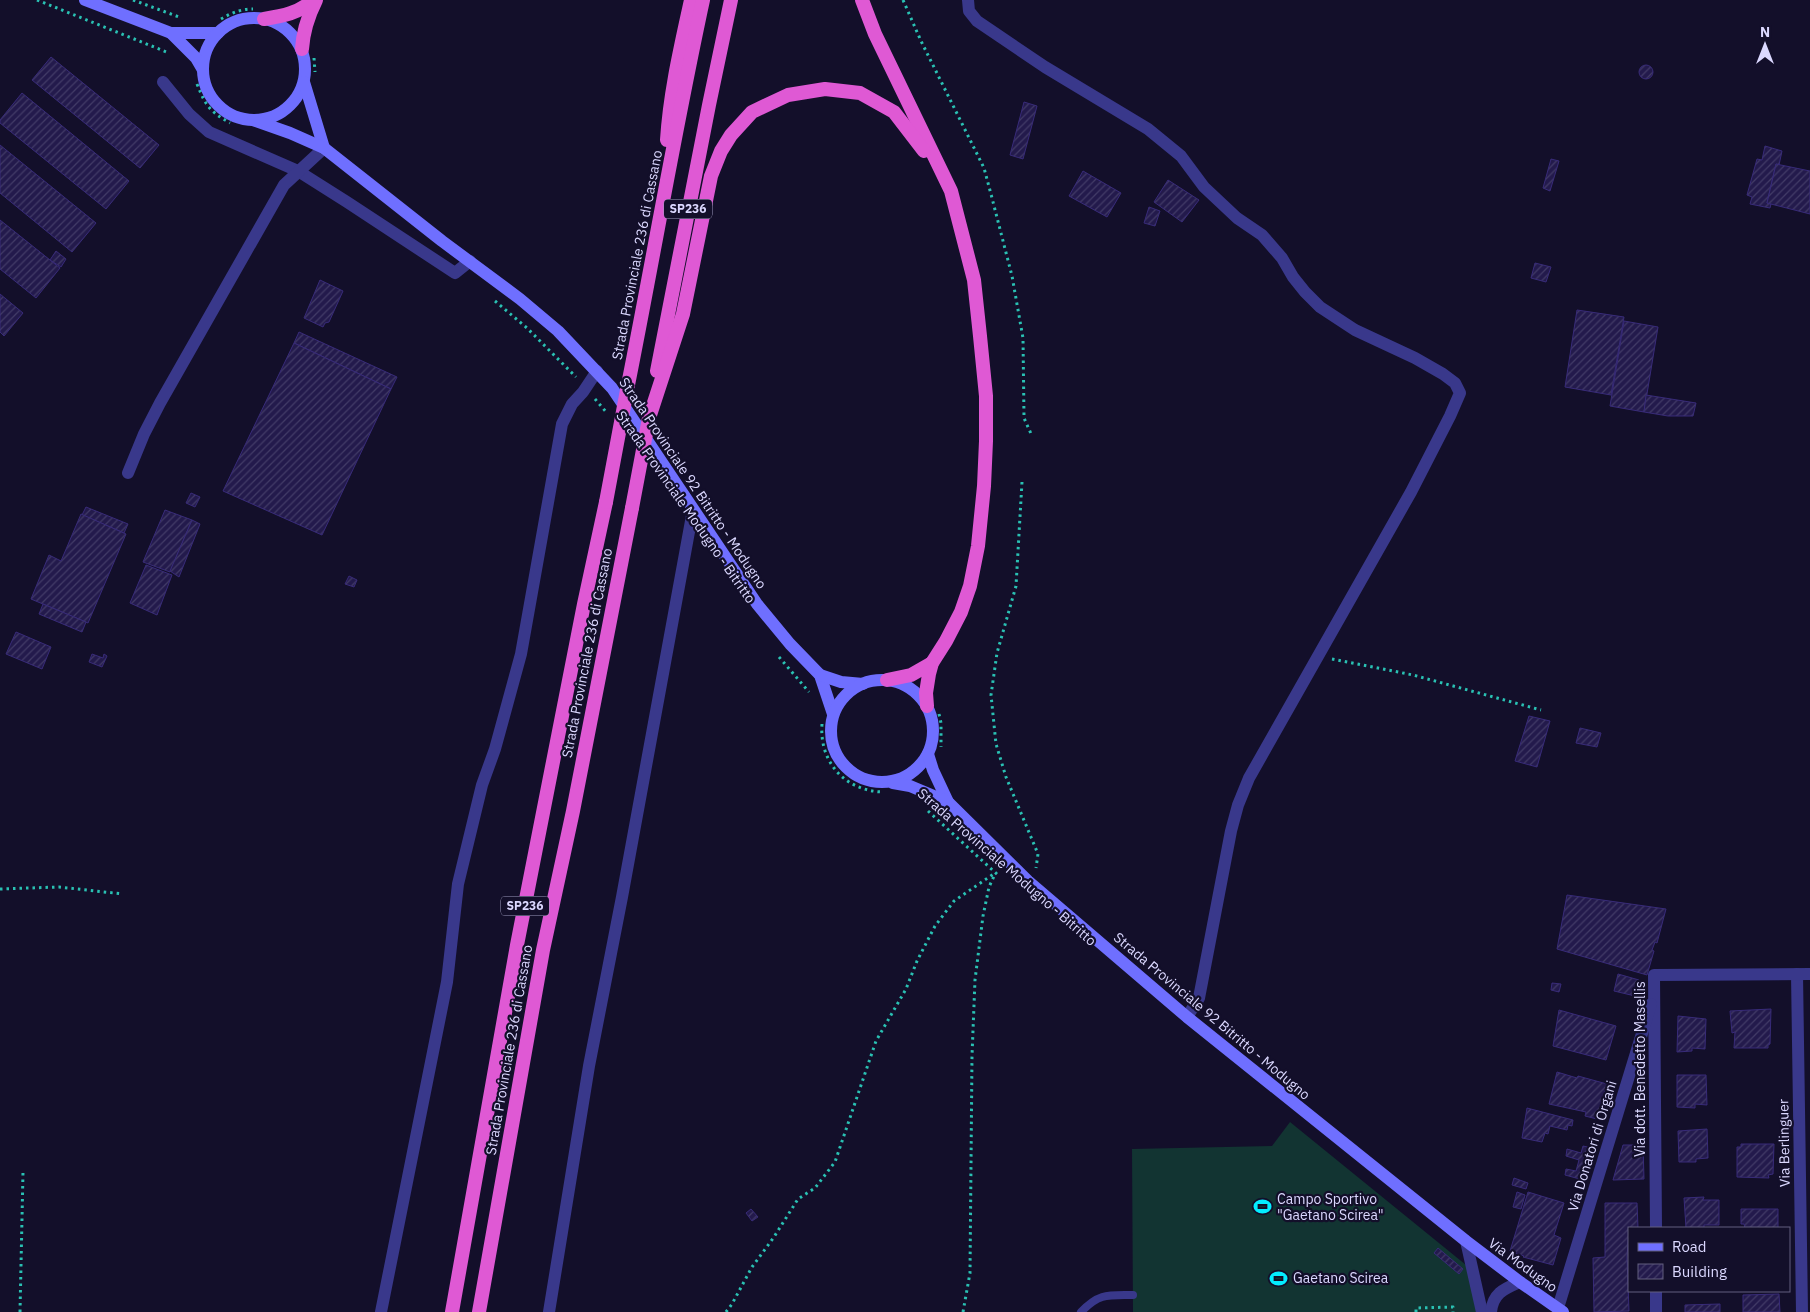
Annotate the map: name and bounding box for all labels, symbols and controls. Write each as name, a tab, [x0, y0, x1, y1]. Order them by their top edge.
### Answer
north arrow	[1740, 20, 1790, 70]
text: N	[1760, 23, 1770, 41]
street label: Strada Provinciale 236 di Cassano	[608, 148, 666, 361]
road number: SP236	[664, 200, 712, 218]
street label: Strada Provinciale 92 Bitritto - Modugno	[615, 374, 771, 592]
street label: Strada Provinciale Modugno - Bitritto	[612, 407, 760, 607]
street label: Strada Provinciale 236 di Cassano	[558, 546, 616, 759]
street label: Strada Provinciale Modugno - Bitritto	[914, 784, 1100, 950]
road number: SP236	[501, 896, 549, 916]
street label: Strada Provinciale 92 Bitritto - Modugno	[1110, 928, 1314, 1104]
street label: Strada Provinciale 236 di Cassano	[482, 943, 536, 1157]
street label: Via dott. Benedetto Masellis	[1631, 981, 1649, 1157]
street label: Via Donatori di Organi	[1564, 1078, 1620, 1214]
street label: Via Berlinguer	[1774, 1099, 1794, 1187]
place label: Campo Sportivo "Gaetano Scirea"	[1277, 1190, 1384, 1224]
sports icon: Campo Sportivo "Gaetano Scirea"	[1253, 1197, 1273, 1217]
legend	[1628, 1227, 1790, 1292]
street label: Via Modugno	[1485, 1234, 1561, 1296]
text: Road	[1672, 1237, 1707, 1256]
text: Building	[1672, 1262, 1727, 1281]
sports icon: Gaetano Scirea	[1269, 1268, 1289, 1288]
place label: Gaetano Scirea	[1293, 1269, 1389, 1287]

